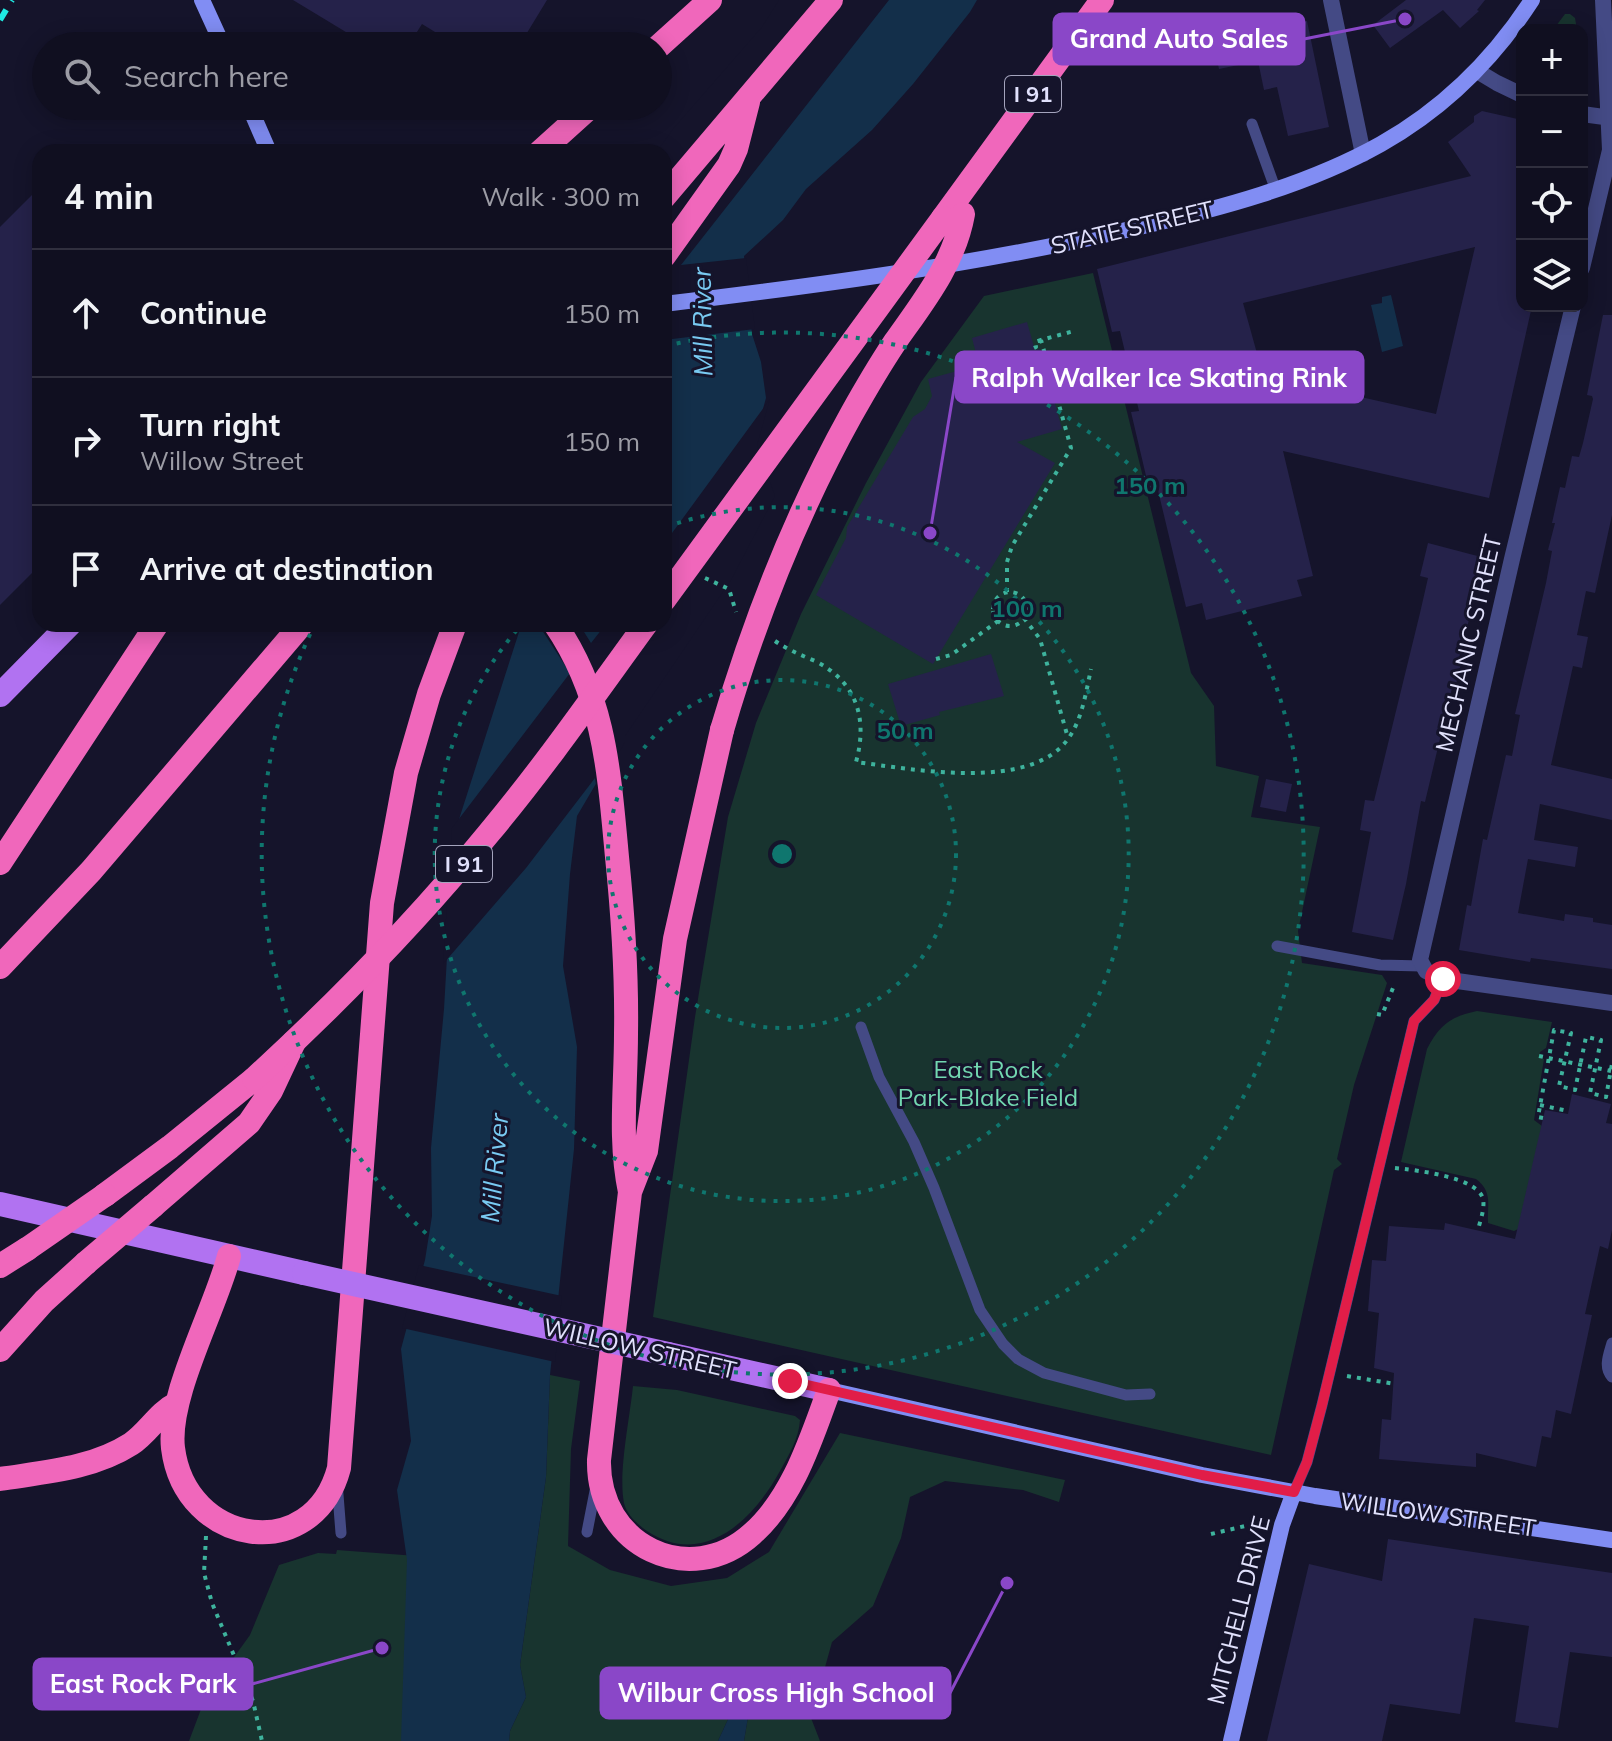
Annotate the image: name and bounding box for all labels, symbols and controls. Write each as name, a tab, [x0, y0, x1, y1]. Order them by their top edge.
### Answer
callout: Grand Auto Sales	[1054, 14, 1304, 64]
text: Grand Auto Sales	[1070, 22, 1288, 55]
map controls	[1516, 24, 1588, 312]
button: +	[1516, 24, 1588, 96]
search box	[32, 32, 672, 120]
icon: search	[60, 54, 104, 98]
text: Search here	[124, 57, 289, 95]
road number: I 91	[1005, 76, 1061, 112]
button: −	[1516, 96, 1588, 168]
button: locate	[1516, 168, 1588, 240]
text: 4 min	[64, 175, 154, 218]
text: Walk · 300 m	[481, 180, 640, 213]
street label: STATE STREET	[1048, 194, 1217, 260]
button: layers	[1516, 240, 1588, 312]
water label: Mill River	[685, 266, 719, 377]
icon: ahead	[64, 291, 108, 335]
text: Continue	[140, 294, 267, 332]
text: 150 m	[564, 297, 640, 330]
callout: Ralph Walker Ice Skating Rink	[956, 352, 1363, 402]
text: Ralph Walker Ice Skating Rink	[971, 361, 1347, 394]
text: Turn right	[140, 406, 280, 444]
icon: right	[64, 419, 108, 463]
text: 150 m	[564, 425, 640, 458]
text: Willow Street	[140, 444, 303, 477]
text: 150 m	[1114, 470, 1186, 500]
street label: MECHANIC STREET	[1428, 531, 1508, 755]
icon: arrive	[64, 547, 108, 591]
text: Arrive at destination	[140, 550, 434, 588]
text: 100 m	[991, 593, 1063, 623]
text: 50 m	[877, 715, 933, 745]
centre of rings	[768, 840, 796, 868]
road number: I 91	[436, 846, 492, 882]
route start	[1425, 961, 1461, 997]
park label: East Rock Park-Blake Field	[898, 1054, 1078, 1112]
water label: Mill River	[473, 1111, 515, 1224]
street label: WILLOW STREET	[540, 1311, 740, 1385]
route end	[772, 1363, 808, 1399]
street label: WILLOW STREET	[1338, 1485, 1538, 1543]
street label: MITCHELL DRIVE	[1200, 1513, 1276, 1707]
callout: East Rock Park	[34, 1659, 252, 1709]
text: East Rock Park	[50, 1667, 237, 1700]
callout: Wilbur Cross High School	[601, 1668, 950, 1718]
text: Wilbur Cross High School	[617, 1676, 935, 1709]

